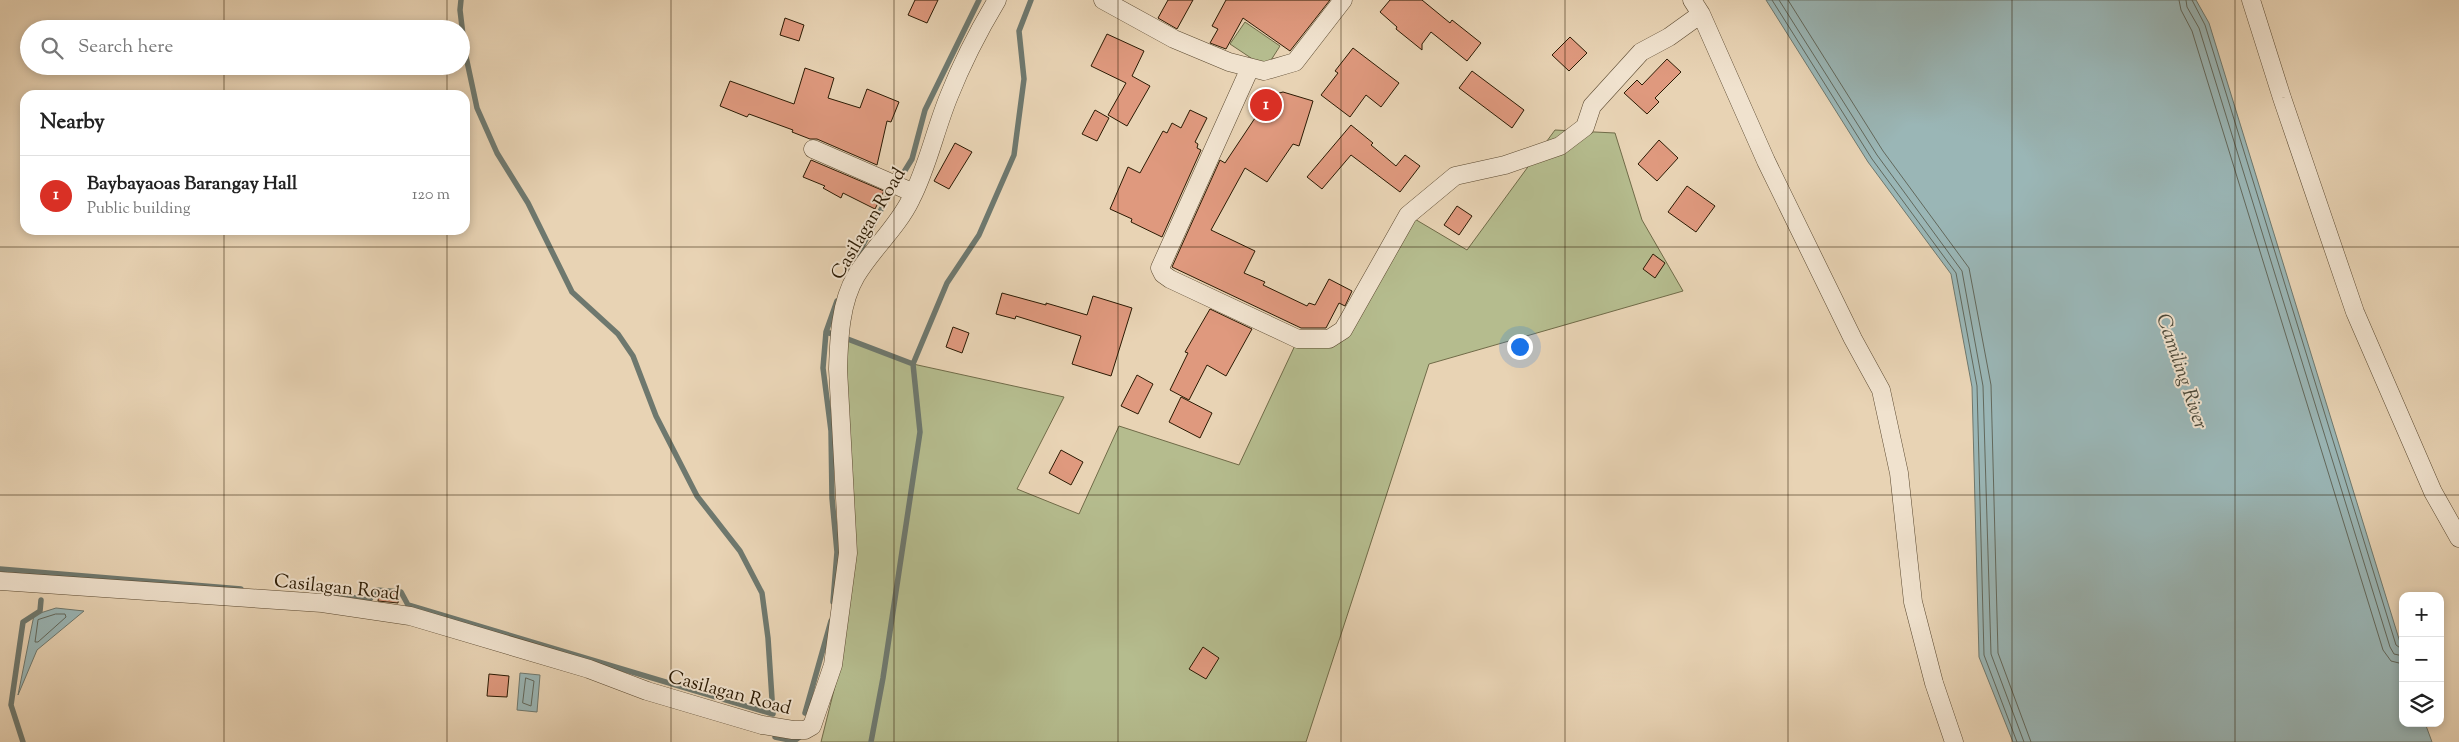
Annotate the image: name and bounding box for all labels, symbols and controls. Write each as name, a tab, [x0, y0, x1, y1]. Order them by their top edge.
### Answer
search box	[20, 20, 470, 75]
icon: search	[38, 34, 66, 62]
text: Search here	[78, 34, 173, 61]
pin: 1	[1250, 86, 1282, 124]
text: Nearby	[40, 108, 105, 138]
street label: Casilagan Road	[825, 163, 913, 285]
text: Baybayaoas Barangay Hall	[87, 171, 297, 198]
text: 1	[53, 184, 59, 207]
text: 120 m	[412, 184, 450, 207]
text: Public building	[87, 198, 191, 221]
water label: Camiling River	[2147, 310, 2214, 434]
your location	[1507, 334, 1533, 360]
street label: Casilagan Road	[272, 568, 401, 609]
map controls	[2399, 592, 2444, 727]
button: +	[2399, 592, 2444, 637]
button: −	[2399, 637, 2444, 682]
street label: Casilagan Road	[665, 664, 794, 723]
button: layers	[2399, 682, 2444, 727]

